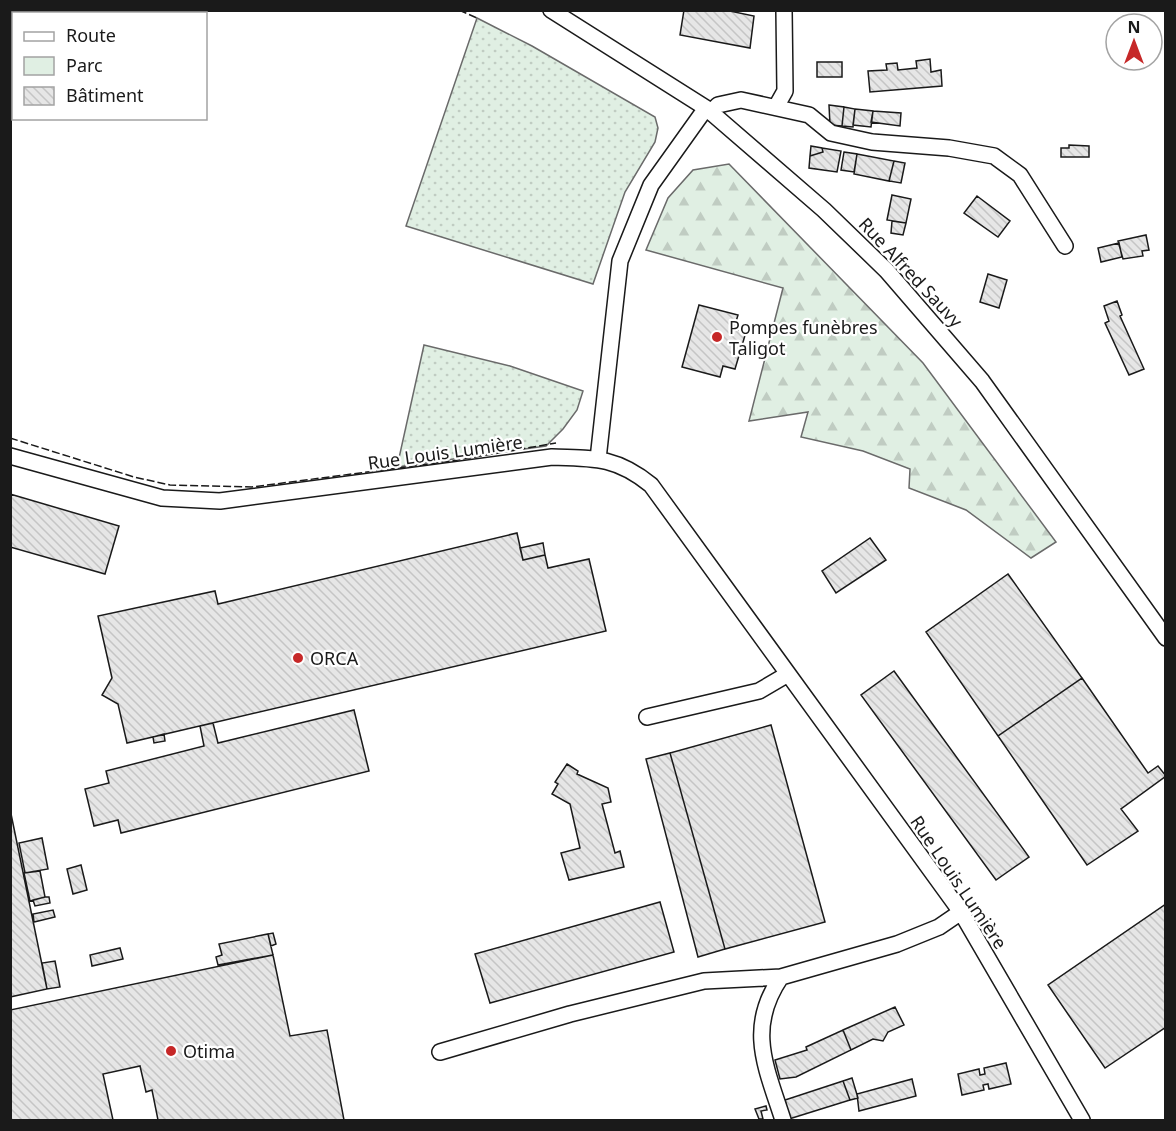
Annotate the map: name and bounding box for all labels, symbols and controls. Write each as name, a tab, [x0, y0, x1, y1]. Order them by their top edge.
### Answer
legend	[12, 12, 207, 120]
north arrow	[1104, 12, 1164, 72]
text: N	[1127, 16, 1141, 38]
text: Route	[66, 23, 116, 47]
text: Parc	[66, 53, 103, 77]
text: Bâtiment	[66, 83, 144, 107]
street label: Rue Alfred Sauvy	[854, 212, 969, 333]
place label: Pompes funèbres Taligot	[729, 315, 878, 360]
marker: Pompes funèbres Taligot	[710, 330, 724, 344]
street label: Rue Louis Lumière	[366, 429, 524, 475]
place label: ORCA	[310, 646, 359, 670]
marker: ORCA	[291, 651, 305, 665]
street label: Rue Louis Lumière	[905, 811, 1013, 953]
place label: Otima	[183, 1039, 235, 1063]
marker: Otima	[164, 1044, 178, 1058]

